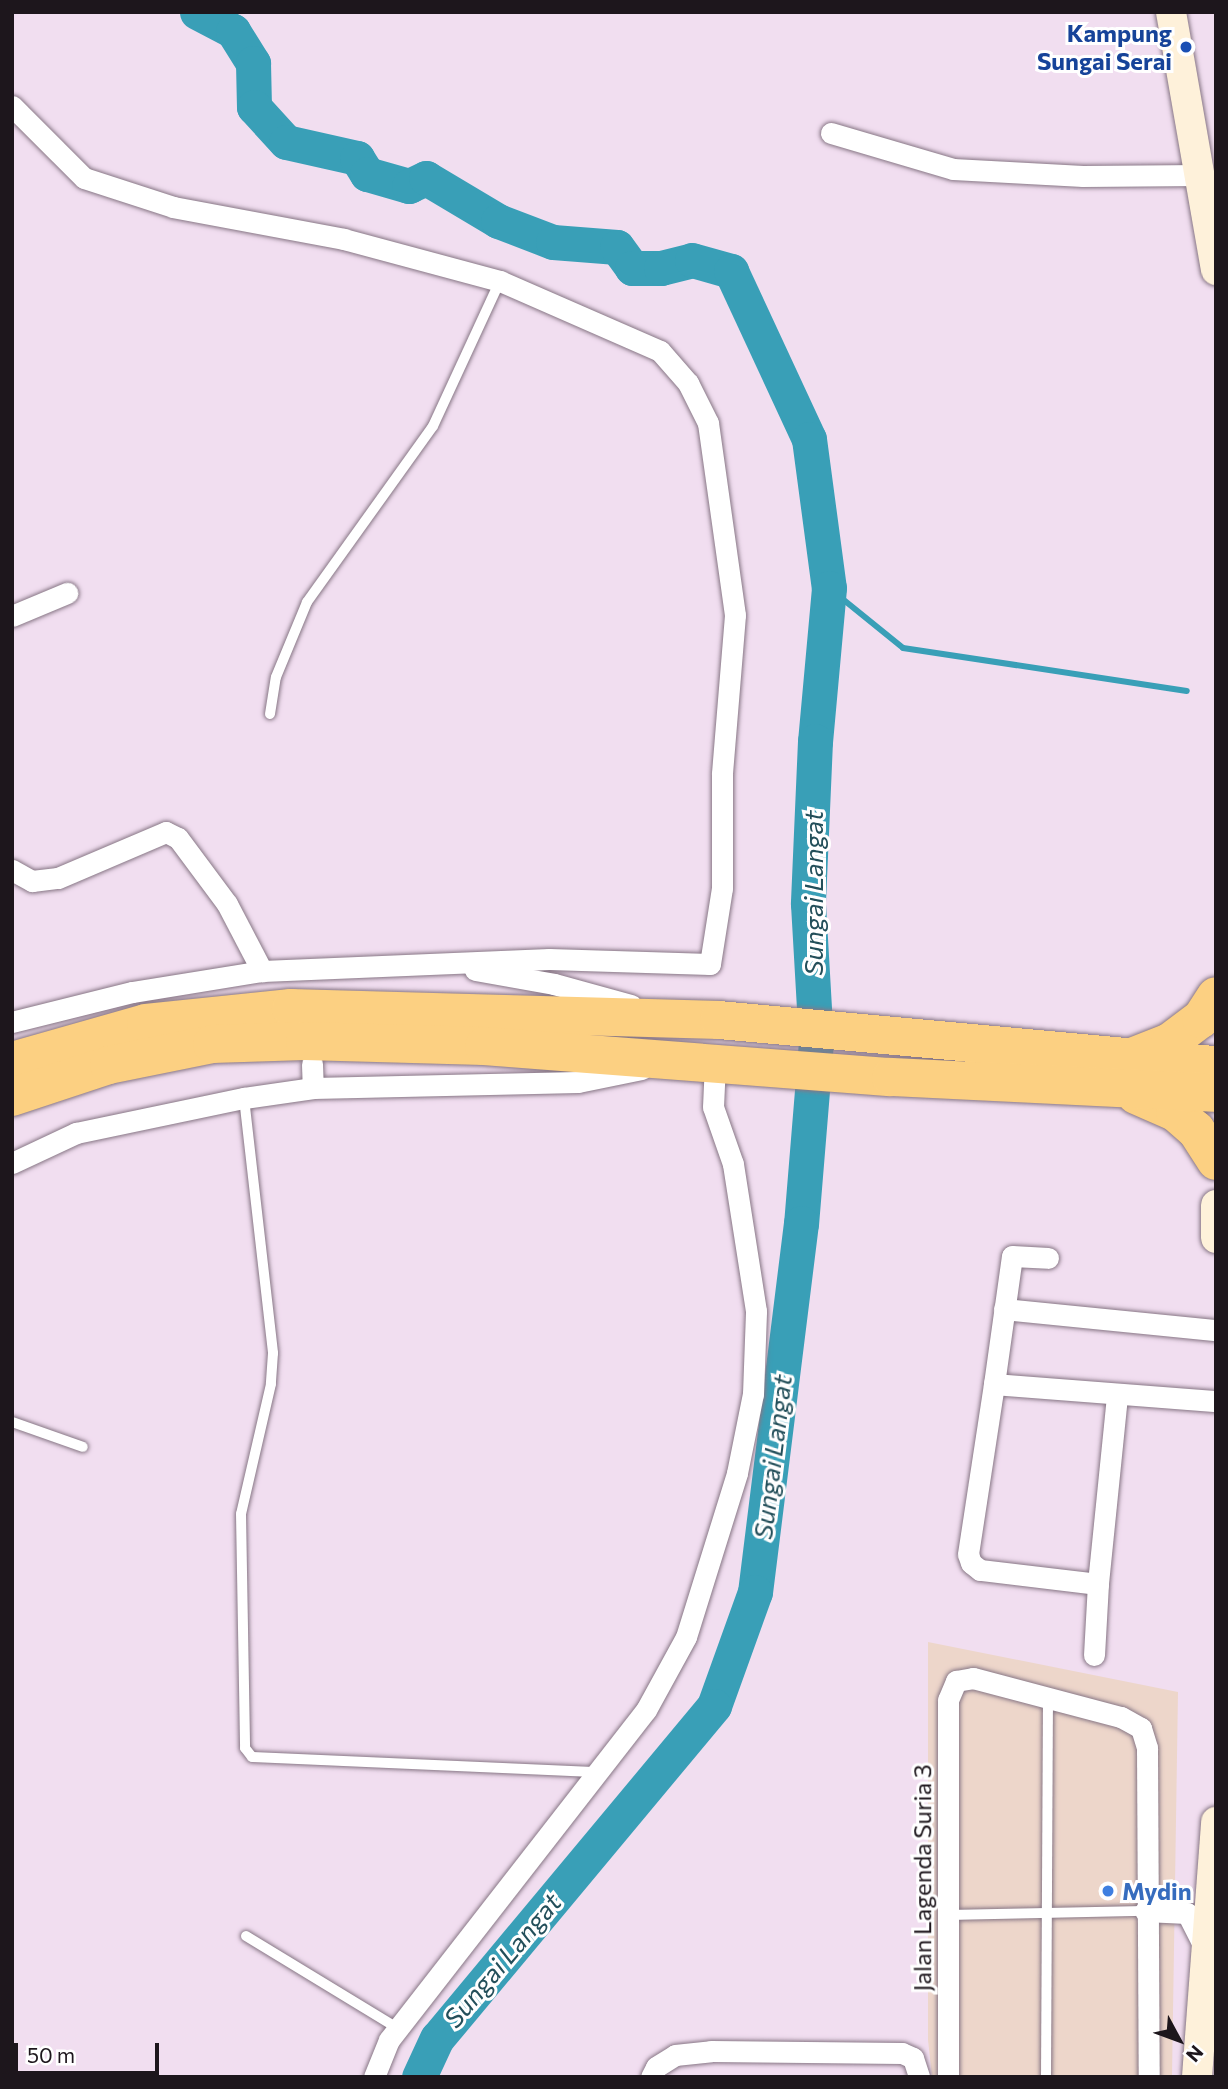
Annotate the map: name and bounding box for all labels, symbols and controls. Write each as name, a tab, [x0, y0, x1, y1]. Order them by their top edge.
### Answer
place label: Kampung Sungai Serai	[1037, 19, 1172, 75]
marker: Kampung Sungai Serai	[1178, 39, 1194, 55]
water label: Sungai Langat	[797, 810, 829, 976]
water label: Sungai Langat	[746, 1373, 798, 1541]
street label: Jalan Lagenda Suria 3	[908, 1764, 936, 1992]
place label: Mydin	[1122, 1877, 1192, 1905]
marker: Mydin	[1100, 1883, 1116, 1899]
water label: Sungai Langat	[437, 1887, 567, 2033]
north arrow	[1144, 2005, 1214, 2075]
scale bar	[18, 2030, 163, 2074]
text: N	[1182, 2041, 1209, 2067]
text: 50 m	[27, 2042, 75, 2067]

